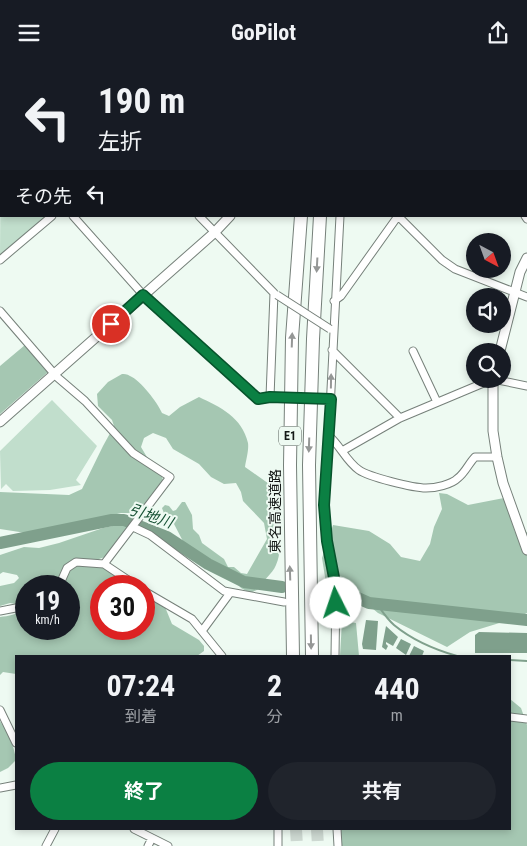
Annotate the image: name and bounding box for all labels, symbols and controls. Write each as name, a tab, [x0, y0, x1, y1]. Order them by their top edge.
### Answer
icon: menu	[15, 19, 43, 47]
icon: share	[484, 19, 512, 47]
text: GoPilot	[231, 20, 296, 45]
text: 190 m	[98, 81, 185, 122]
icon: left	[15, 85, 80, 150]
text: 左折	[98, 129, 142, 154]
icon: left	[82, 180, 110, 208]
text: その先	[15, 185, 72, 208]
north arrow	[466, 233, 511, 277]
map controls	[466, 233, 511, 388]
one-way arrow	[313, 257, 321, 273]
button: sound	[466, 288, 511, 333]
pin	[90, 303, 132, 345]
icon: arrive	[97, 310, 125, 338]
one-way arrow	[288, 332, 296, 348]
button: search	[466, 343, 511, 388]
one-way arrow	[327, 373, 335, 389]
road number: E1	[279, 427, 301, 446]
one-way arrow	[305, 437, 313, 453]
street label: 東名高速道路	[267, 469, 283, 553]
water label: 引地川	[127, 500, 177, 532]
one-way arrow	[286, 564, 294, 580]
speed limit sign: 30	[90, 575, 155, 640]
position arrow	[309, 576, 361, 628]
text: 19	[35, 587, 60, 616]
text: km/h	[35, 613, 60, 627]
one-way arrow	[307, 634, 315, 650]
text: 07:24	[106, 668, 175, 703]
text: 2	[267, 668, 282, 703]
text: 440	[374, 671, 420, 706]
text: m	[391, 706, 403, 725]
text: 到着	[125, 707, 157, 726]
text: 分	[267, 707, 283, 726]
button: 終了	[30, 762, 258, 820]
button: 共有	[268, 762, 496, 820]

